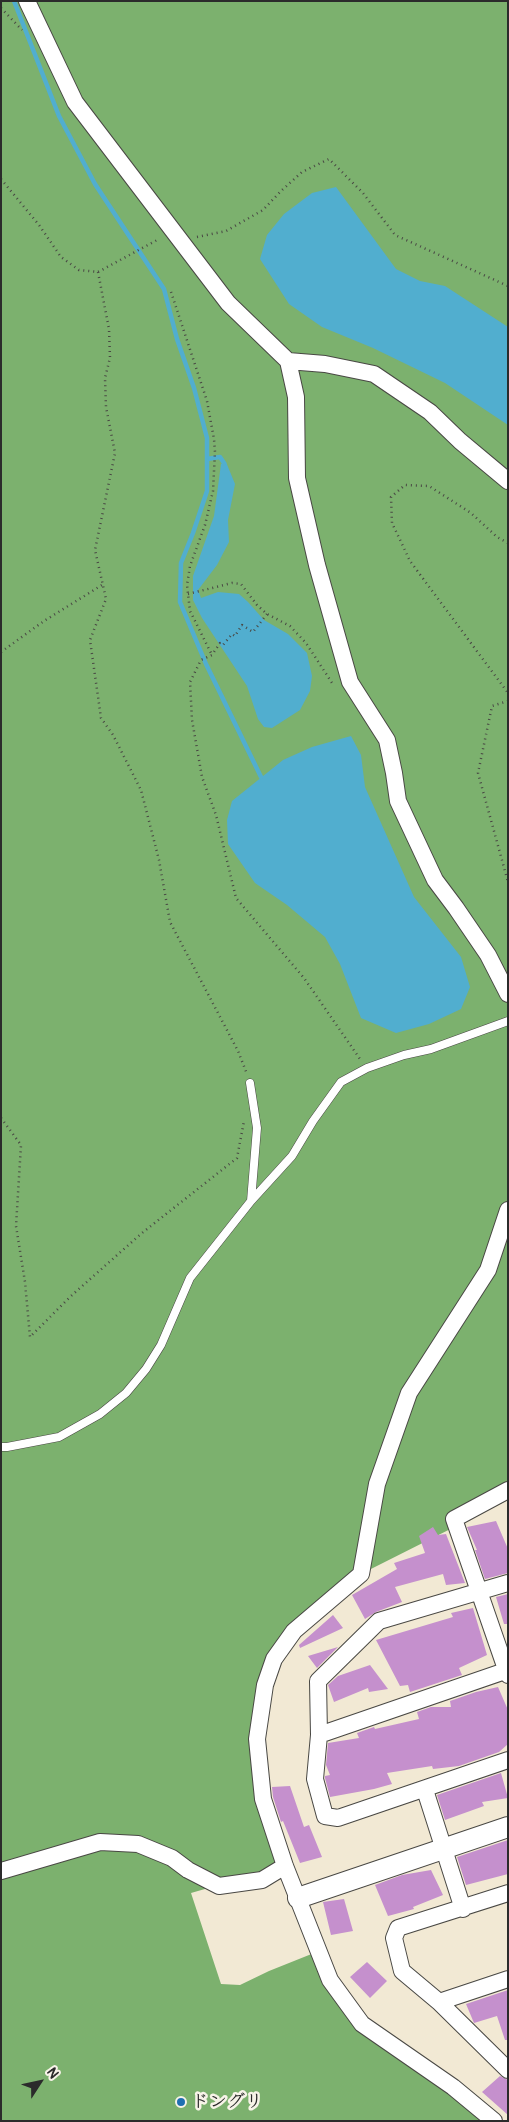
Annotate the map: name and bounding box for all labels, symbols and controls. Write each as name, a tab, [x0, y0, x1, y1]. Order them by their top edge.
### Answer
north arrow	[15, 2057, 65, 2107]
text: N	[43, 2064, 62, 2082]
place label: ドングリ	[191, 2091, 263, 2113]
marker: ドングリ	[175, 2096, 187, 2108]

